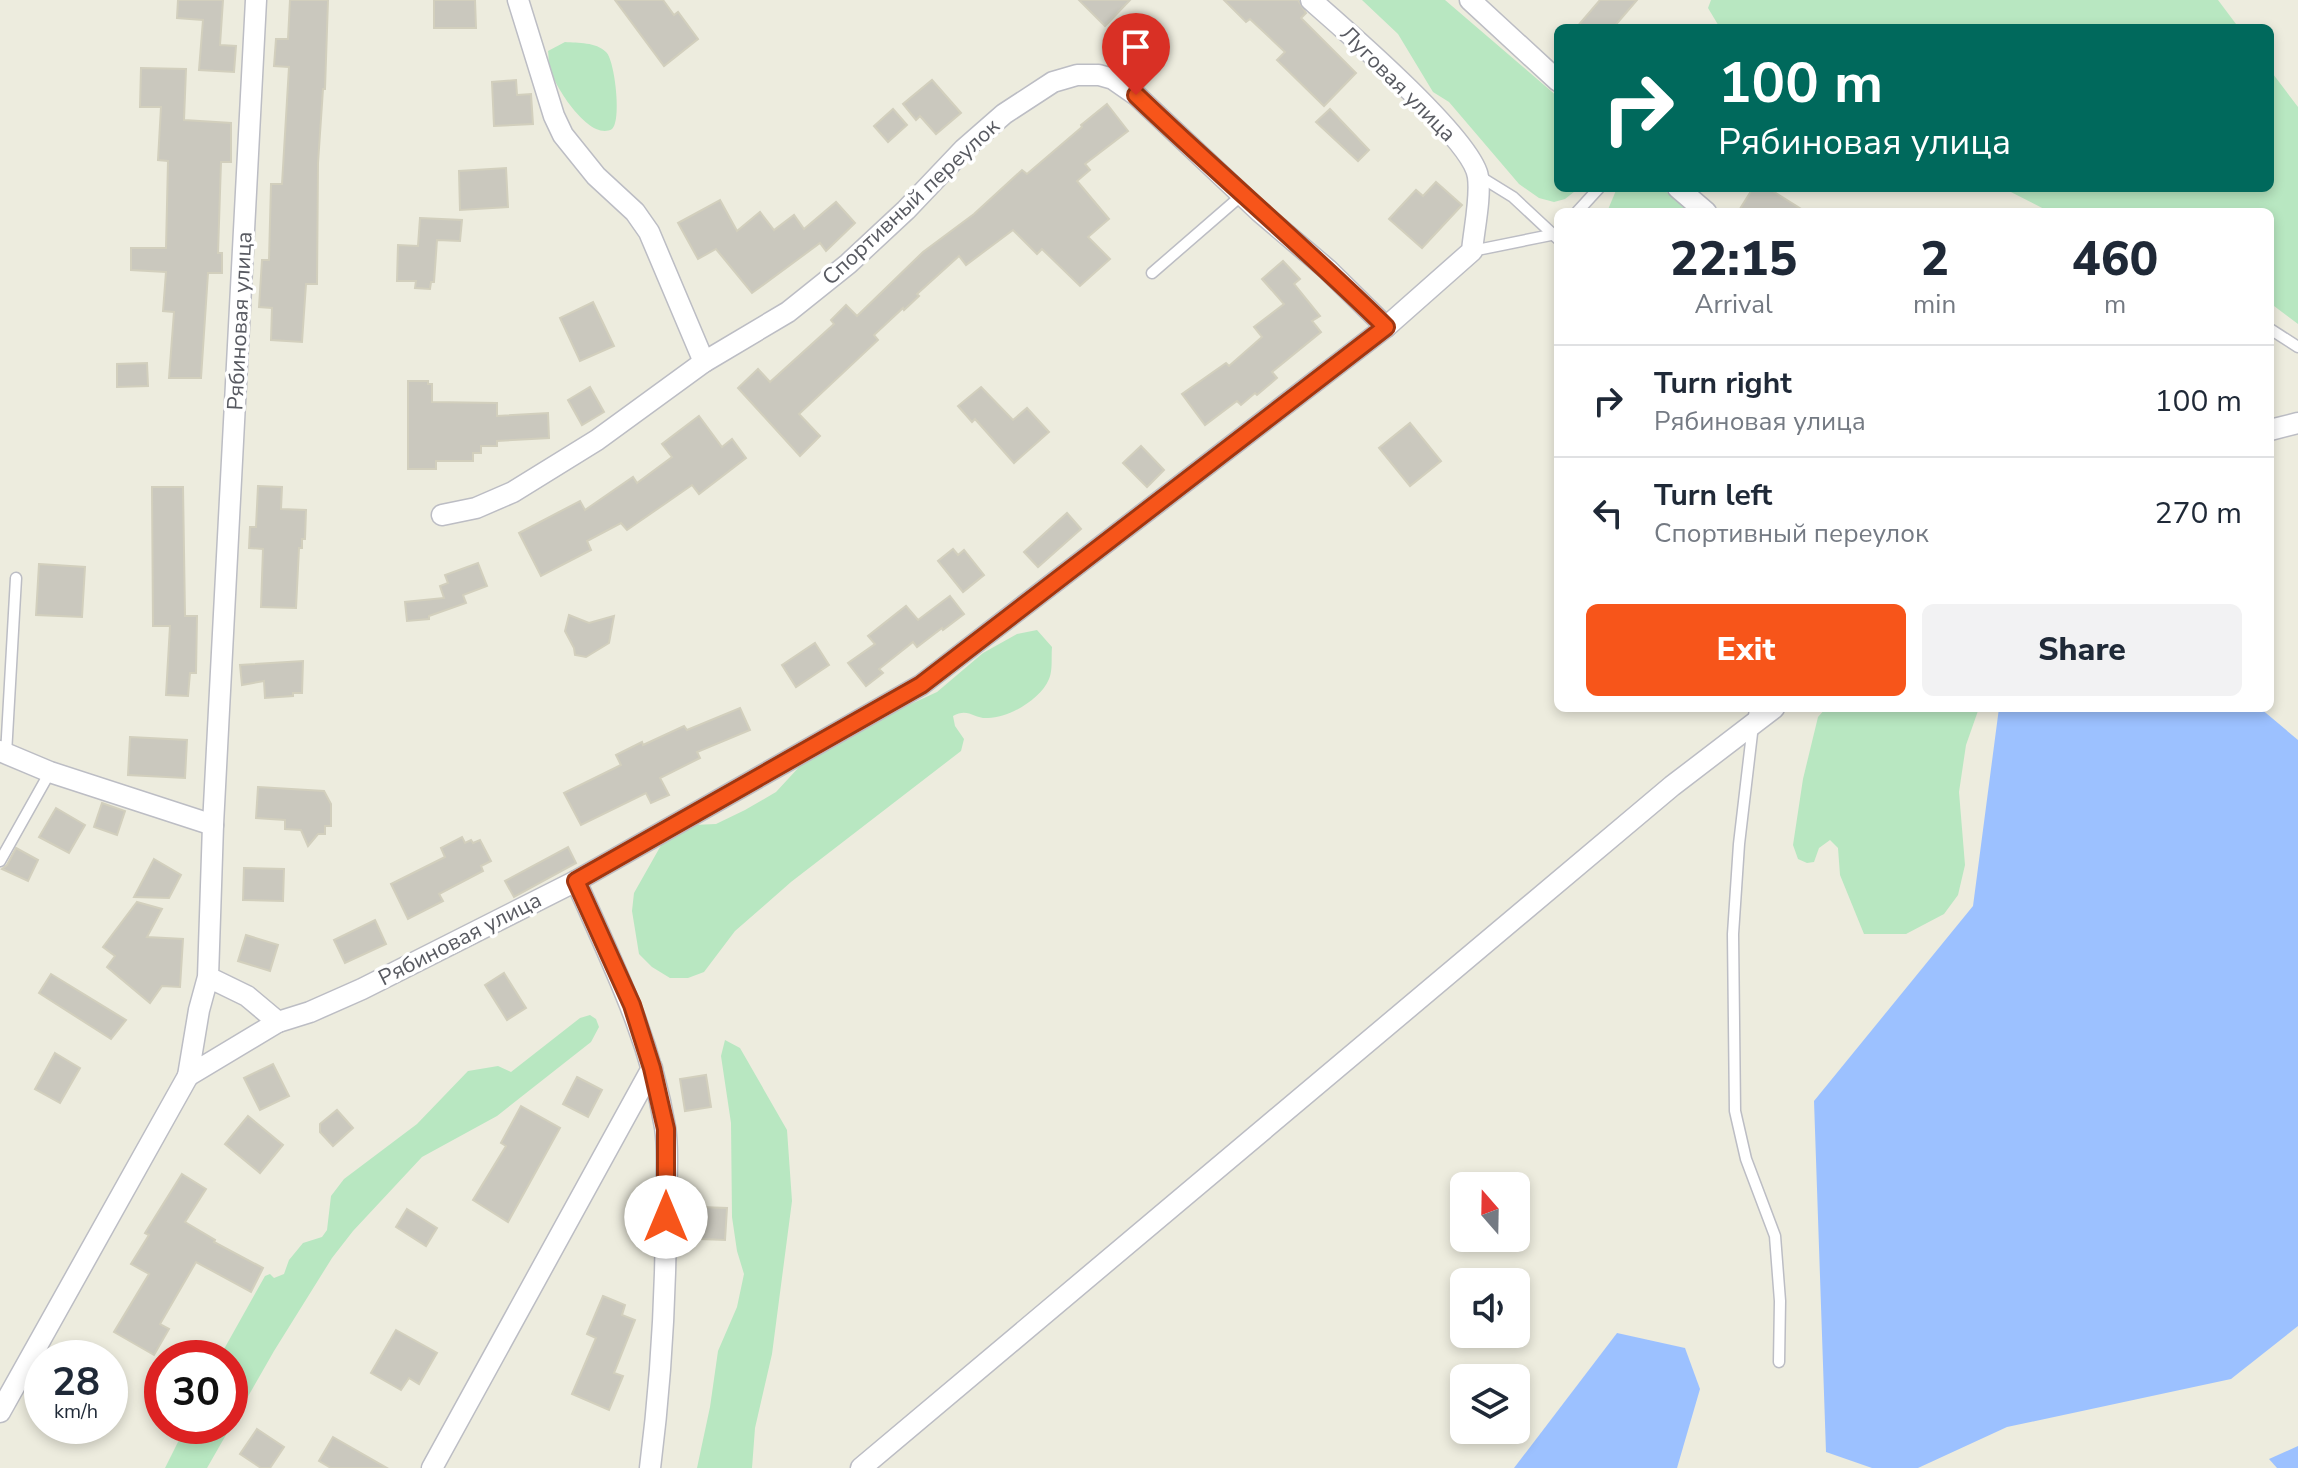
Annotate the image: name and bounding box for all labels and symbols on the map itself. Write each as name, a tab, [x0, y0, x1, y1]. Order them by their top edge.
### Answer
pin	[1102, 13, 1170, 95]
street label: Луговая улица	[1333, 19, 1463, 149]
street label: Спортивный переулок	[816, 111, 1007, 292]
street label: Рябиновая улица	[220, 231, 260, 411]
street label: Рябиновая улица	[373, 885, 547, 993]
north arrow	[1450, 1172, 1530, 1252]
position arrow	[624, 1175, 708, 1259]
speed limit sign: 30	[144, 1340, 248, 1444]

